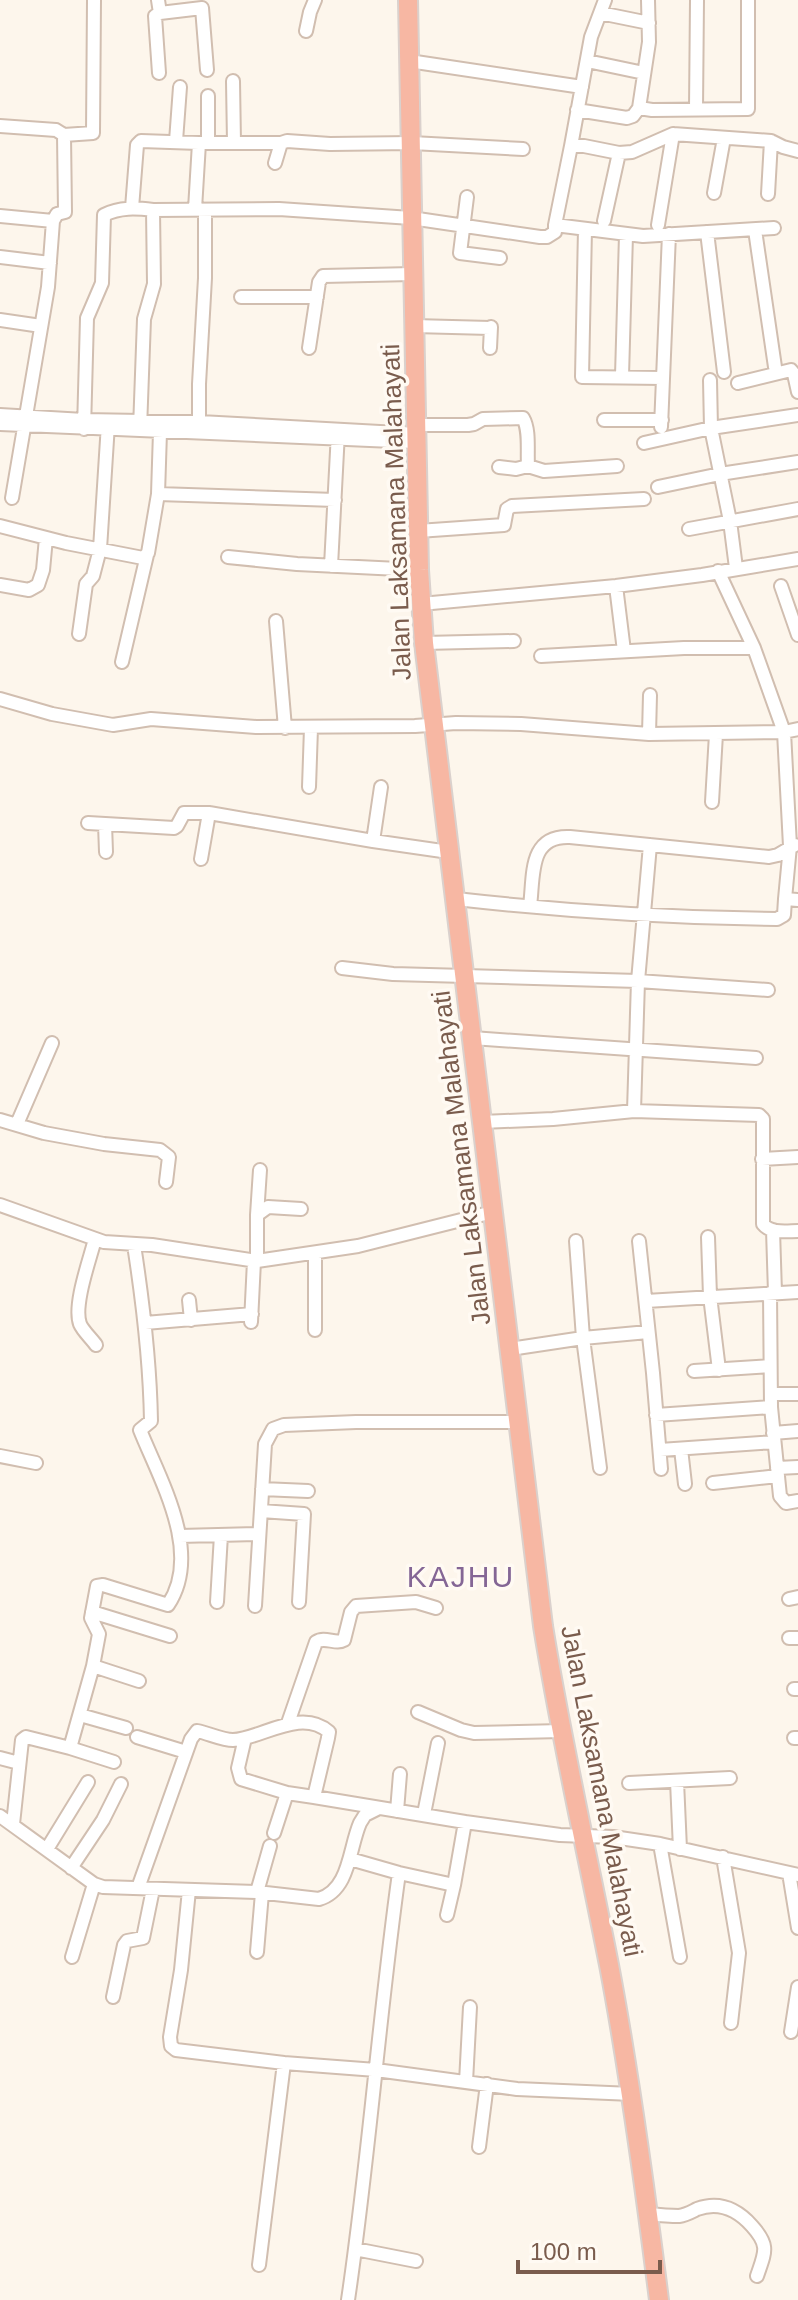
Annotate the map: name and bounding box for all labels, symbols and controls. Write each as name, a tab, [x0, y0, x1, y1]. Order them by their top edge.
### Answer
street label: Jalan Laksamana Malahayati	[375, 343, 417, 681]
street label: Jalan Laksamana Malahayati	[426, 989, 496, 1327]
district label: KAJHU	[407, 1560, 515, 1593]
street label: Jalan Laksamana Malahayati	[555, 1623, 649, 1959]
scale bar	[518, 2224, 660, 2274]
text: 100 m	[530, 2238, 597, 2265]

